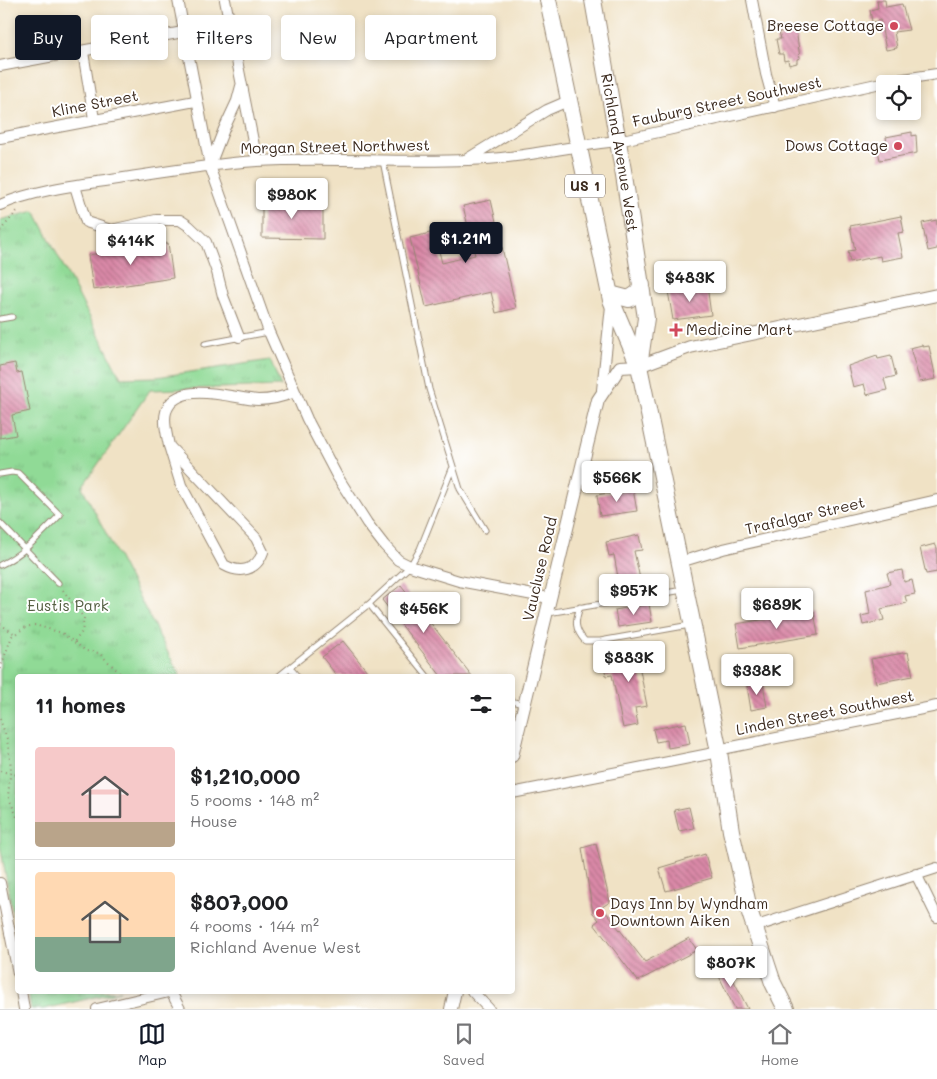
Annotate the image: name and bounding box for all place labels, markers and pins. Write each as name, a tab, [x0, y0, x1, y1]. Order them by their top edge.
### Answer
place label: Breese Cottage	[767, 15, 884, 35]
marker: Breese Cottage	[888, 20, 900, 32]
place label: Dows Cottage	[785, 135, 888, 155]
marker: Dows Cottage	[892, 140, 904, 152]
pin: $980K	[257, 178, 327, 220]
pin: $1.21M	[425, 222, 507, 264]
pin: $414K	[96, 224, 166, 266]
pin: $483K	[655, 260, 725, 303]
place label: Medicine Mart	[686, 319, 793, 339]
marker: Medicine Mart	[670, 324, 682, 336]
pin: $566K	[582, 460, 652, 503]
pin: $957K	[599, 574, 669, 616]
pin: $689K	[742, 588, 812, 630]
pin: $456K	[389, 592, 459, 634]
pin: $883K	[594, 640, 664, 683]
pin: $338K	[722, 654, 792, 696]
place label: Days Inn by Wyndham Downtown Aiken	[610, 893, 768, 930]
marker: Days Inn by Wyndham Downtown Aiken	[594, 907, 606, 919]
pin: $807K	[696, 946, 766, 988]

